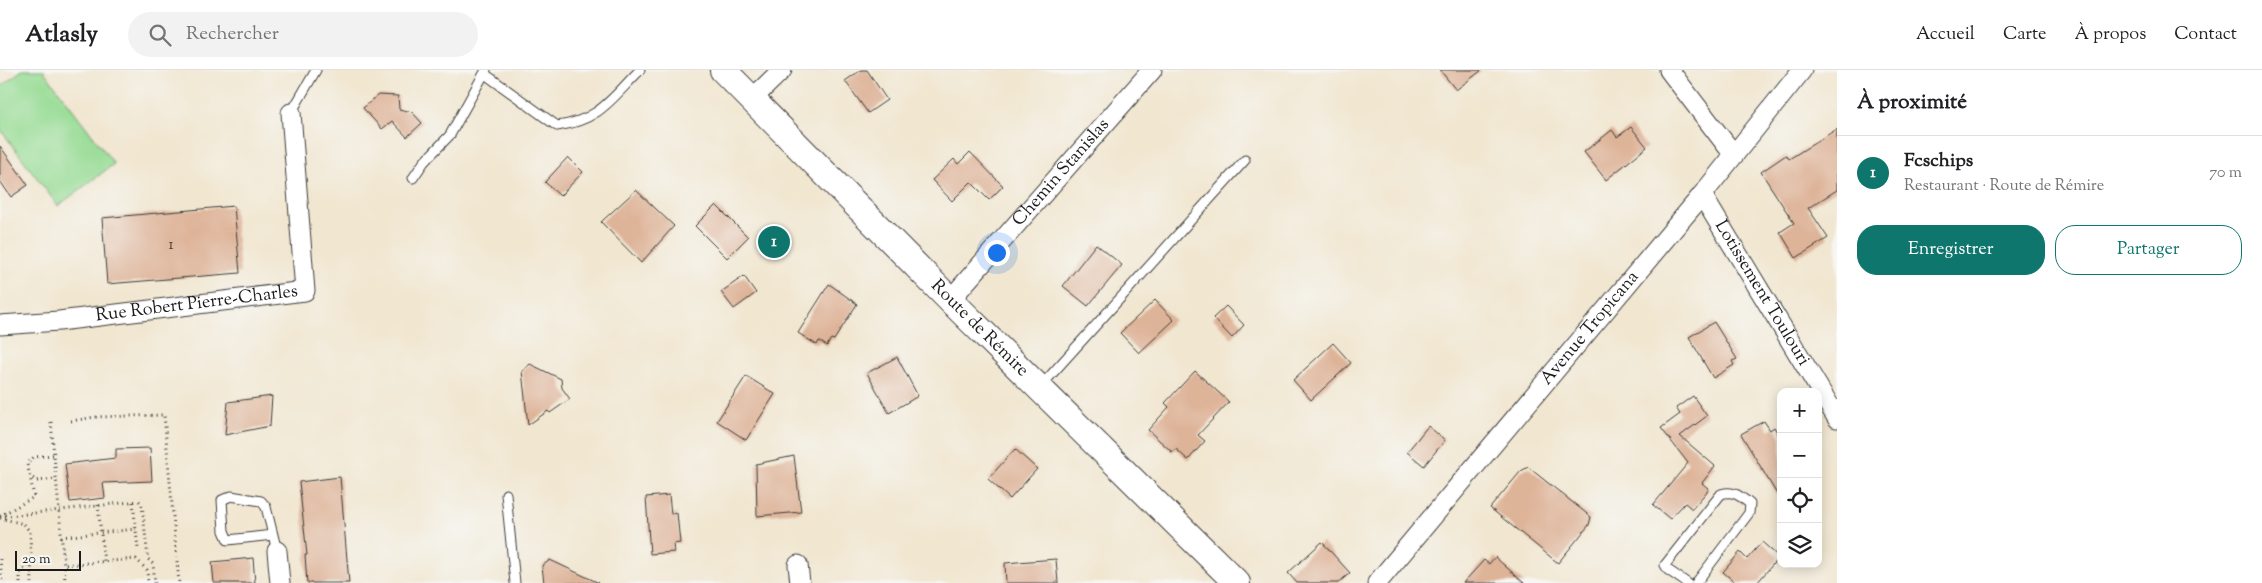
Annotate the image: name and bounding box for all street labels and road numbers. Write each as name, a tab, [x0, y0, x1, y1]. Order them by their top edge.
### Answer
street label: Chemin Stanislas	[1007, 113, 1116, 233]
street label: Lotissement Toulouri	[1707, 216, 1816, 371]
street label: Avenue Tropicana	[1535, 266, 1646, 391]
street label: Route de Rémire	[924, 274, 1034, 383]
street label: Rue Robert Pierre-Charles	[94, 279, 299, 329]

